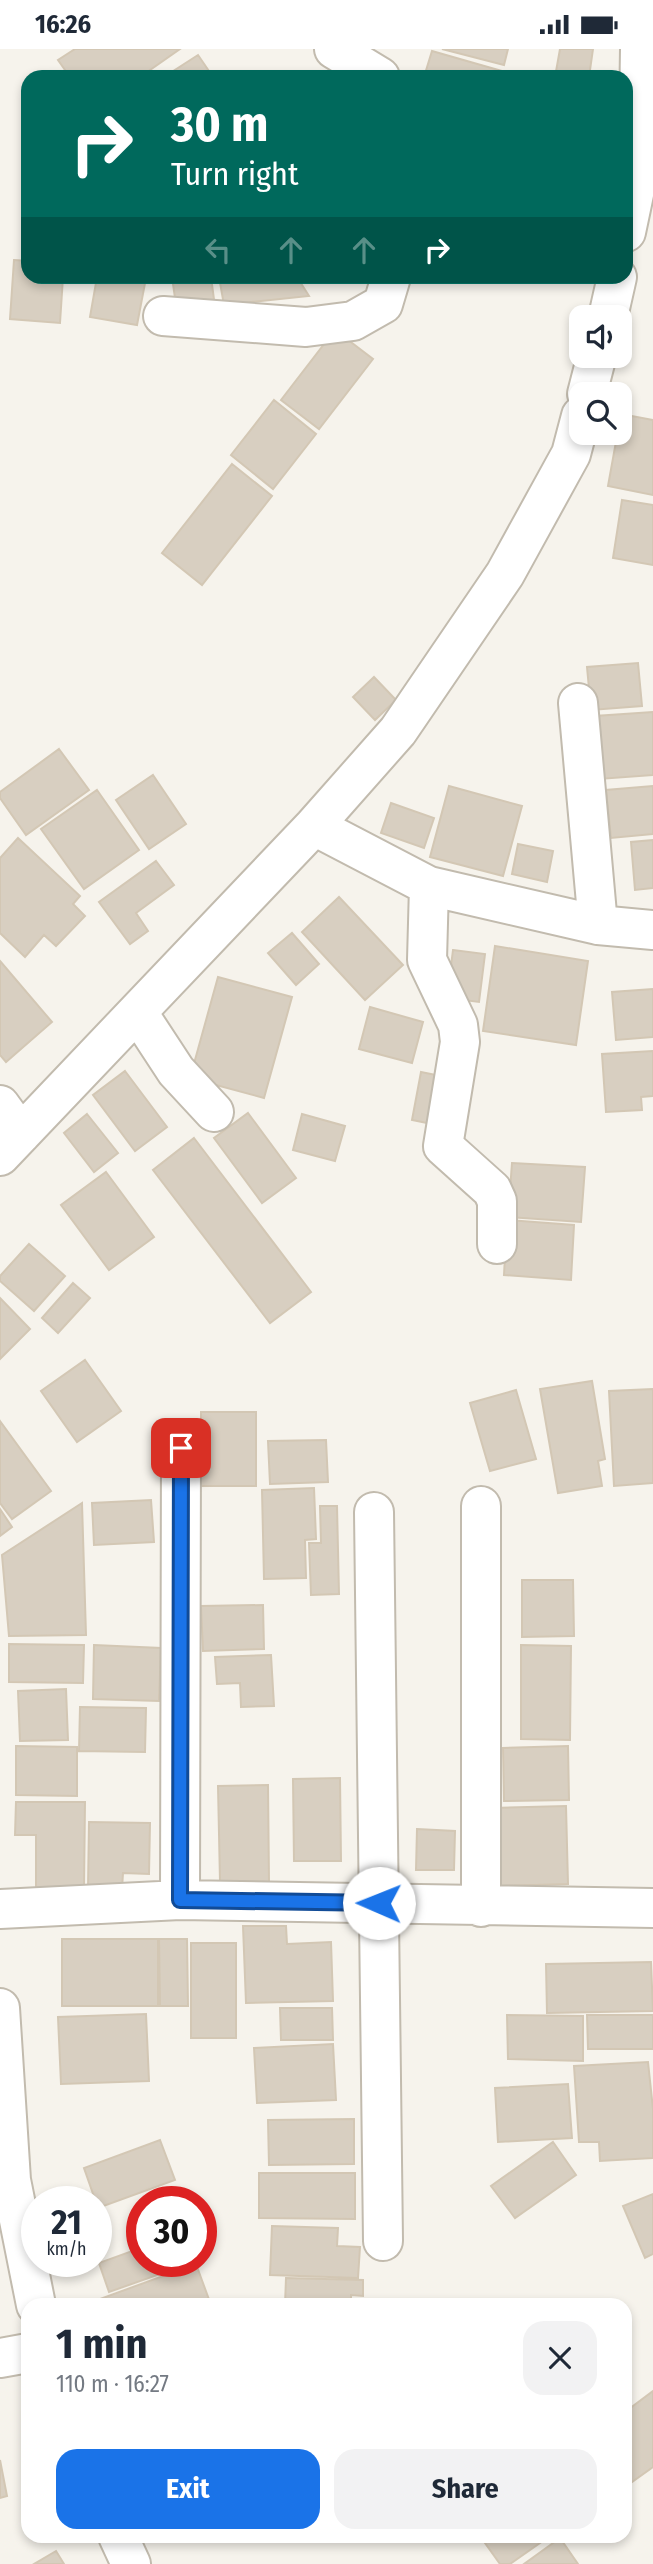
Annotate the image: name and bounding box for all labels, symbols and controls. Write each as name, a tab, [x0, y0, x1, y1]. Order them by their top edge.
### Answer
text: 16:26	[35, 9, 91, 40]
text: 30 m	[171, 95, 269, 154]
icon: right	[56, 98, 147, 189]
text: Turn right	[171, 155, 298, 193]
icon: left	[199, 231, 237, 269]
icon: ahead	[272, 231, 310, 269]
icon: ahead	[345, 231, 383, 269]
icon: right	[418, 231, 456, 269]
map controls	[569, 305, 632, 445]
button: sound	[569, 305, 632, 368]
button: search	[569, 382, 632, 445]
pin	[151, 1418, 211, 1478]
icon: arrive	[162, 1429, 200, 1467]
position arrow	[342, 1866, 416, 1940]
speed limit sign: 30	[126, 2186, 217, 2277]
text: 21	[51, 2201, 82, 2243]
text: km/h	[46, 2238, 87, 2260]
text: 1 min	[56, 2319, 147, 2369]
button: close	[523, 2321, 597, 2395]
text: 110 m · 16:27	[56, 2370, 169, 2398]
button: Exit	[56, 2449, 320, 2529]
button: Share	[334, 2449, 597, 2529]

